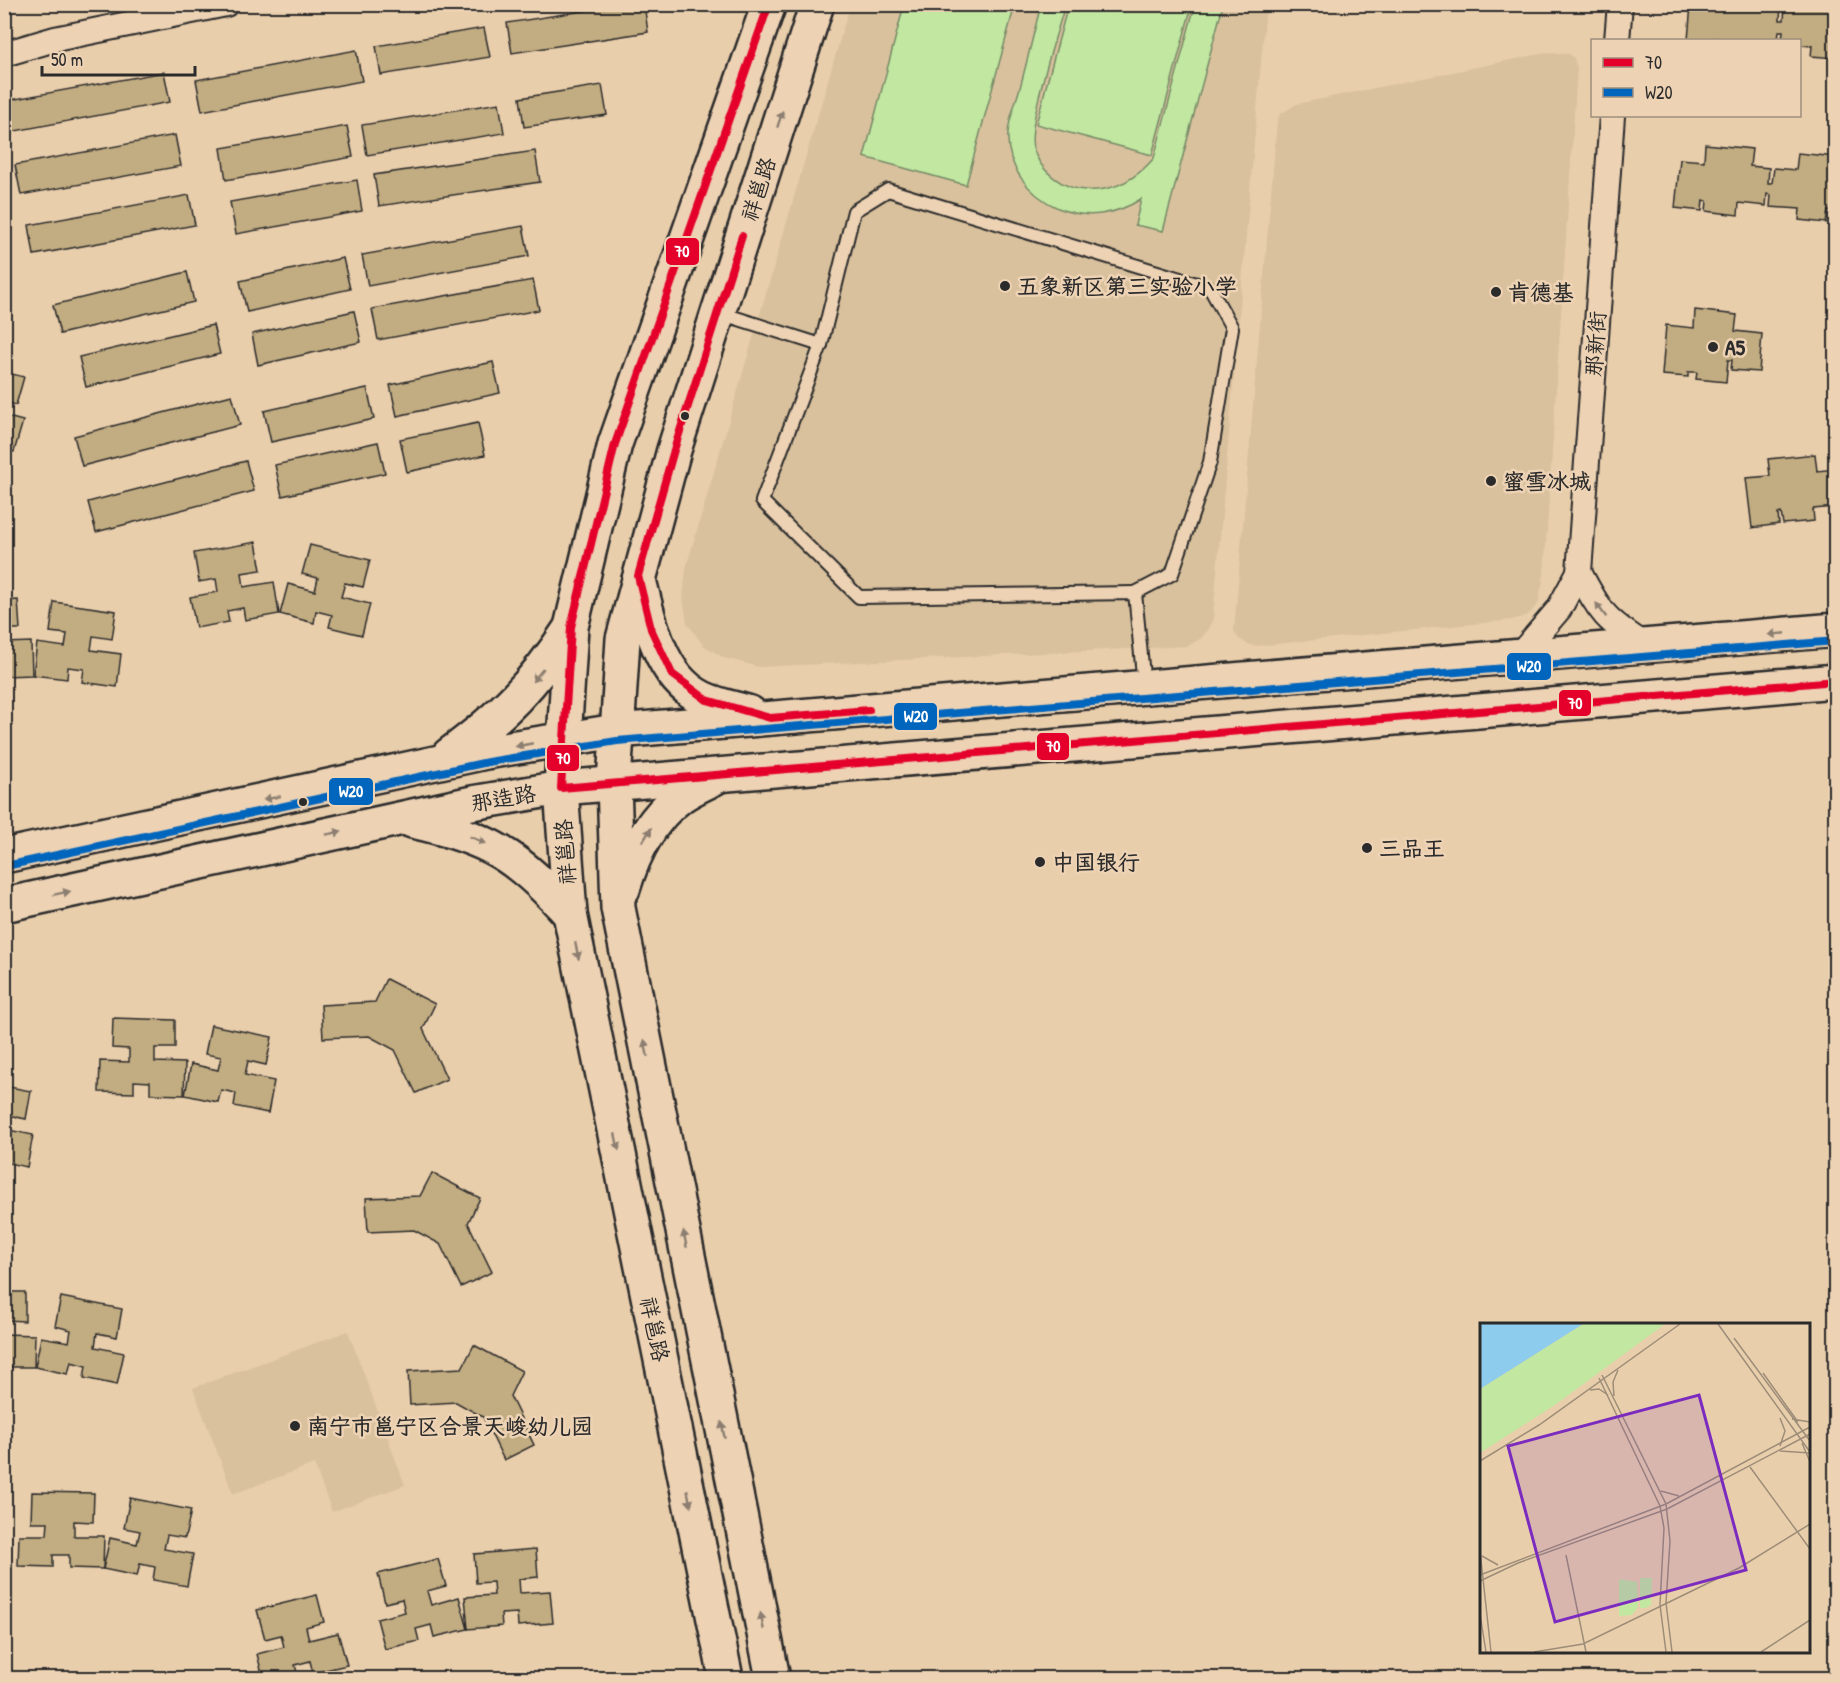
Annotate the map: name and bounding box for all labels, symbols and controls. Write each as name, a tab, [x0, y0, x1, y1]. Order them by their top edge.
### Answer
scale bar	[42, 39, 195, 77]
legend	[1591, 39, 1801, 117]
text: 50 m	[51, 47, 83, 72]
text: 70	[1645, 50, 1662, 75]
text: W20	[1645, 80, 1673, 105]
one-way arrow	[776, 110, 785, 128]
street label: 祥邕路	[734, 153, 782, 225]
line badge: 70	[665, 237, 700, 266]
text: 70	[673, 240, 690, 262]
place label: 五象新区第三实验小学	[1017, 271, 1237, 301]
place label: 肯德基	[1508, 277, 1574, 307]
marker: 五象新区第三实验小学	[998, 279, 1012, 293]
marker: 肯德基	[1489, 285, 1503, 299]
street label: 那新街	[1578, 310, 1612, 378]
place label: A5	[1725, 332, 1746, 362]
marker: A5	[1706, 340, 1720, 354]
unlabelled marker	[679, 410, 691, 422]
place label: 蜜雪冰城	[1503, 466, 1591, 496]
marker: 蜜雪冰城	[1484, 474, 1498, 488]
one-way arrow	[1595, 602, 1607, 618]
one-way arrow	[1768, 629, 1787, 639]
line badge: W20	[1506, 652, 1552, 681]
text: W20	[1517, 655, 1541, 677]
one-way arrow	[532, 667, 545, 682]
line badge: 70	[1558, 689, 1592, 717]
text: 70	[1566, 692, 1583, 714]
line badge: W20	[893, 702, 938, 731]
text: W20	[904, 705, 928, 727]
line badge: 70	[1036, 732, 1070, 761]
text: 70	[1044, 735, 1061, 757]
one-way arrow	[515, 741, 534, 750]
line badge: 70	[546, 744, 580, 772]
text: 70	[554, 747, 571, 769]
line badge: W20	[328, 777, 374, 806]
street label: 那造路	[468, 777, 538, 819]
text: W20	[339, 780, 363, 802]
one-way arrow	[262, 794, 281, 803]
unlabelled marker	[297, 796, 309, 808]
street label: 祥邕路	[548, 818, 582, 886]
one-way arrow	[641, 827, 652, 843]
one-way arrow	[325, 828, 344, 837]
place label: 三品王	[1379, 833, 1445, 863]
one-way arrow	[469, 835, 487, 845]
marker: 三品王	[1360, 841, 1374, 855]
place label: 中国银行	[1052, 847, 1140, 877]
marker: 中国银行	[1033, 855, 1047, 869]
one-way arrow	[52, 887, 71, 897]
one-way arrow	[573, 942, 583, 960]
one-way arrow	[641, 1038, 650, 1057]
one-way arrow	[612, 1133, 622, 1151]
one-way arrow	[680, 1229, 689, 1248]
street label: 祥邕路	[633, 1294, 677, 1364]
inset map	[1480, 1323, 1810, 1653]
place label: 南宁市邕宁区合景天峻幼儿园	[307, 1411, 593, 1441]
marker: 南宁市邕宁区合景天峻幼儿园	[288, 1419, 302, 1433]
one-way arrow	[718, 1420, 727, 1439]
one-way arrow	[685, 1488, 694, 1507]
one-way arrow	[757, 1611, 766, 1630]

